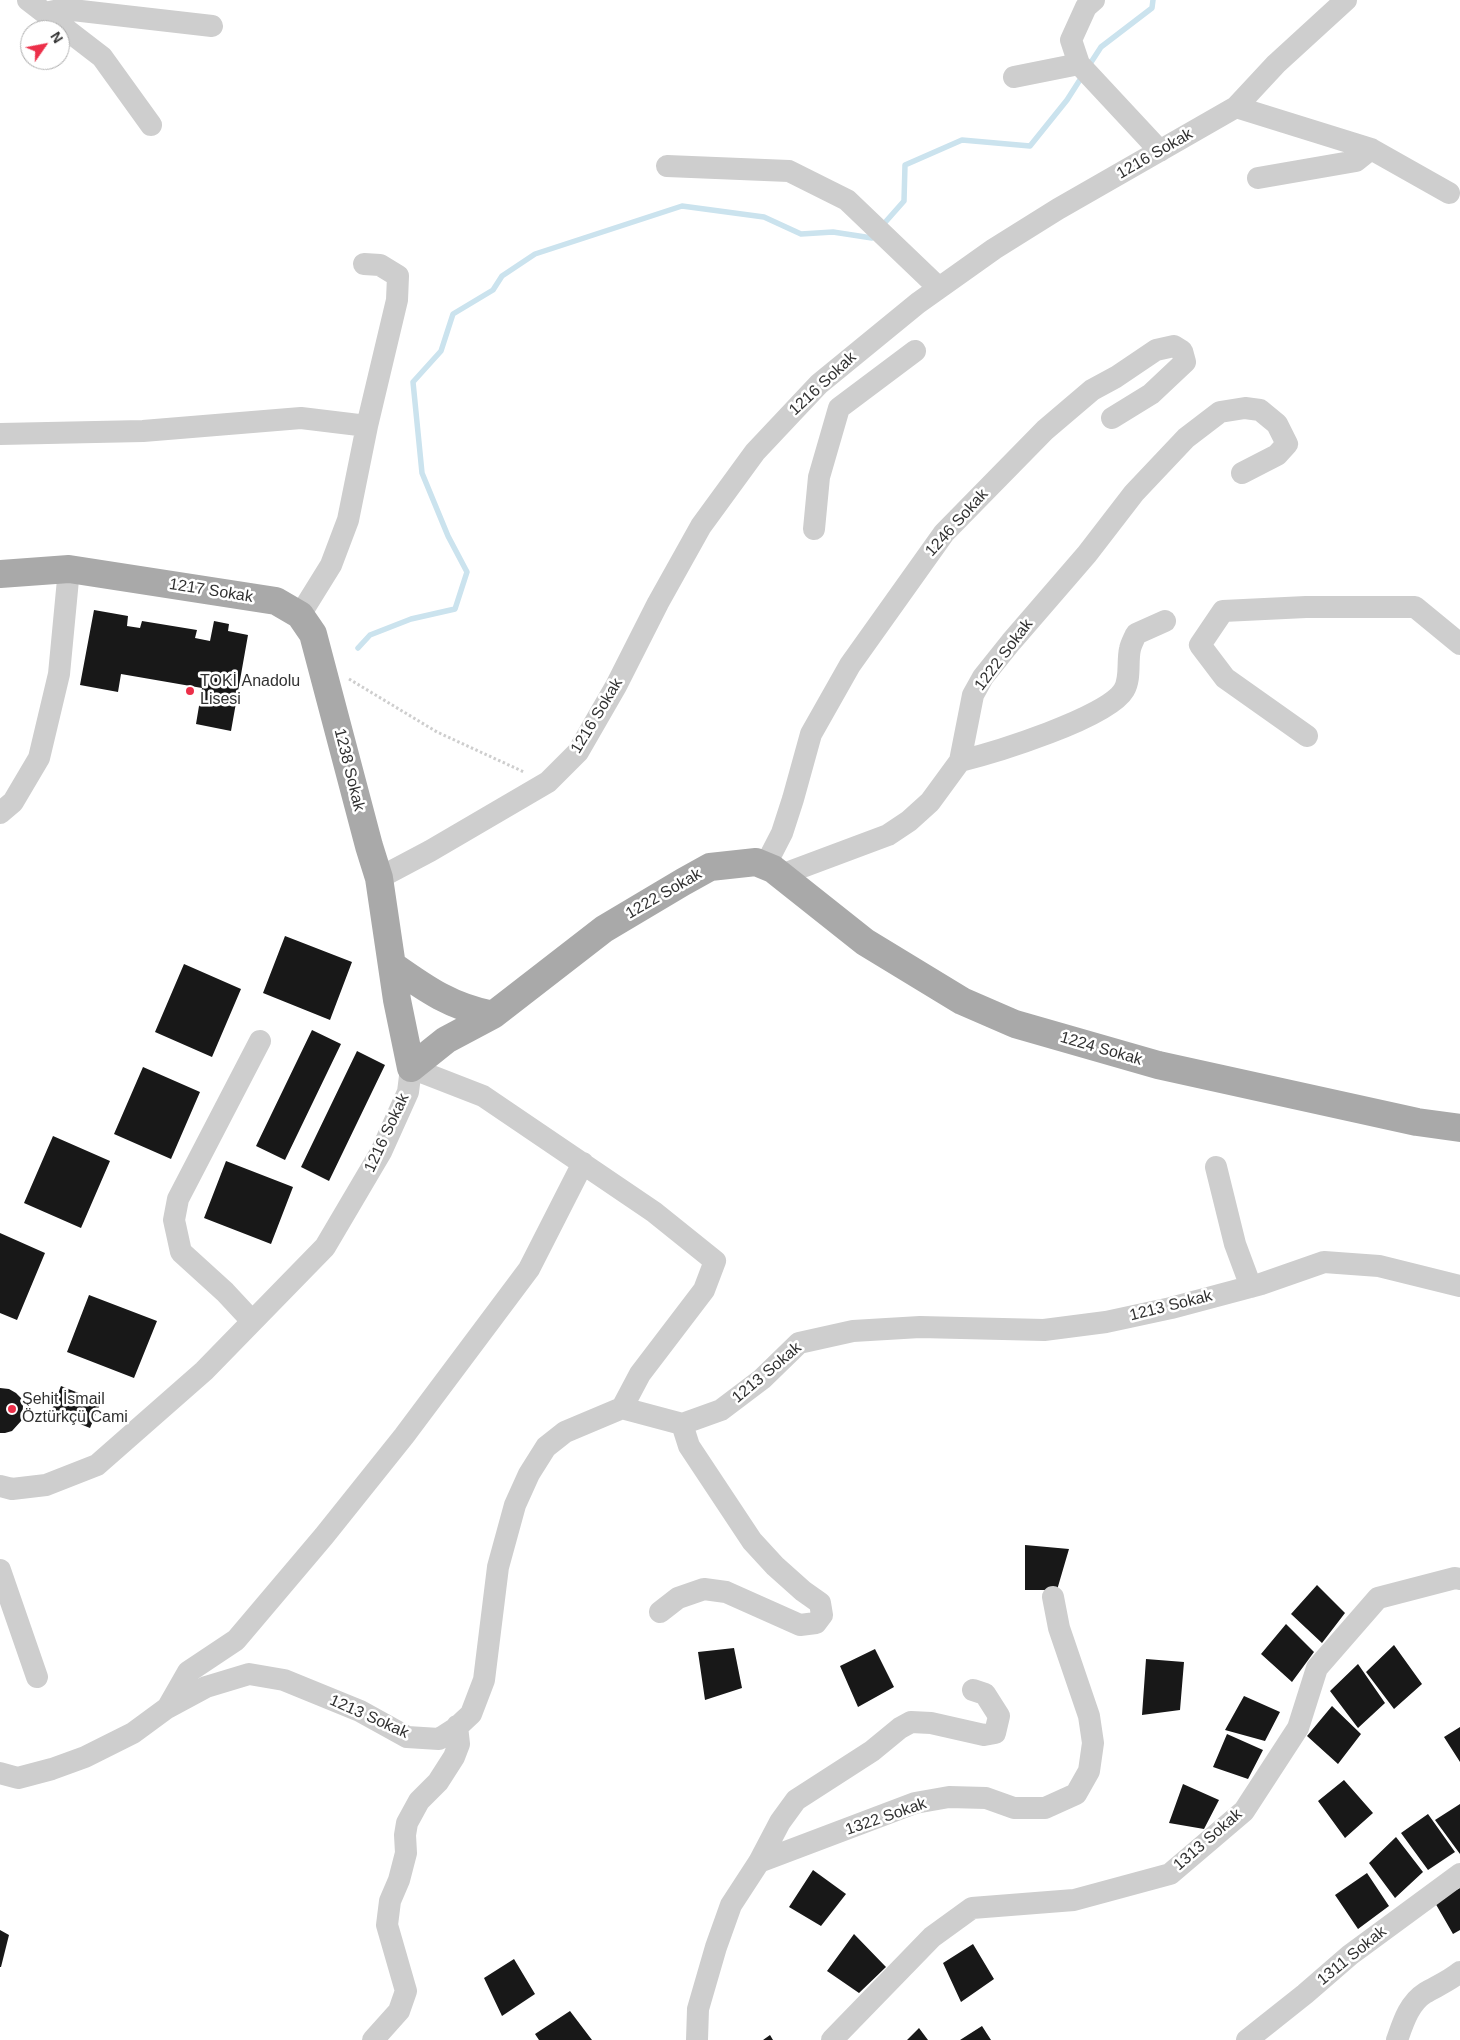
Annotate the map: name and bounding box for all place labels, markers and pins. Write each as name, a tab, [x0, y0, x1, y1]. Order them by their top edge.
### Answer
place label: TOKİ Anadolu Lisesi	[200, 672, 300, 710]
marker: TOKİ Anadolu Lisesi	[184, 685, 196, 697]
place label: Şehit İsmail Öztürkçü Cami	[22, 1390, 128, 1428]
marker: Şehit İsmail Öztürkçü Cami	[6, 1403, 18, 1415]

